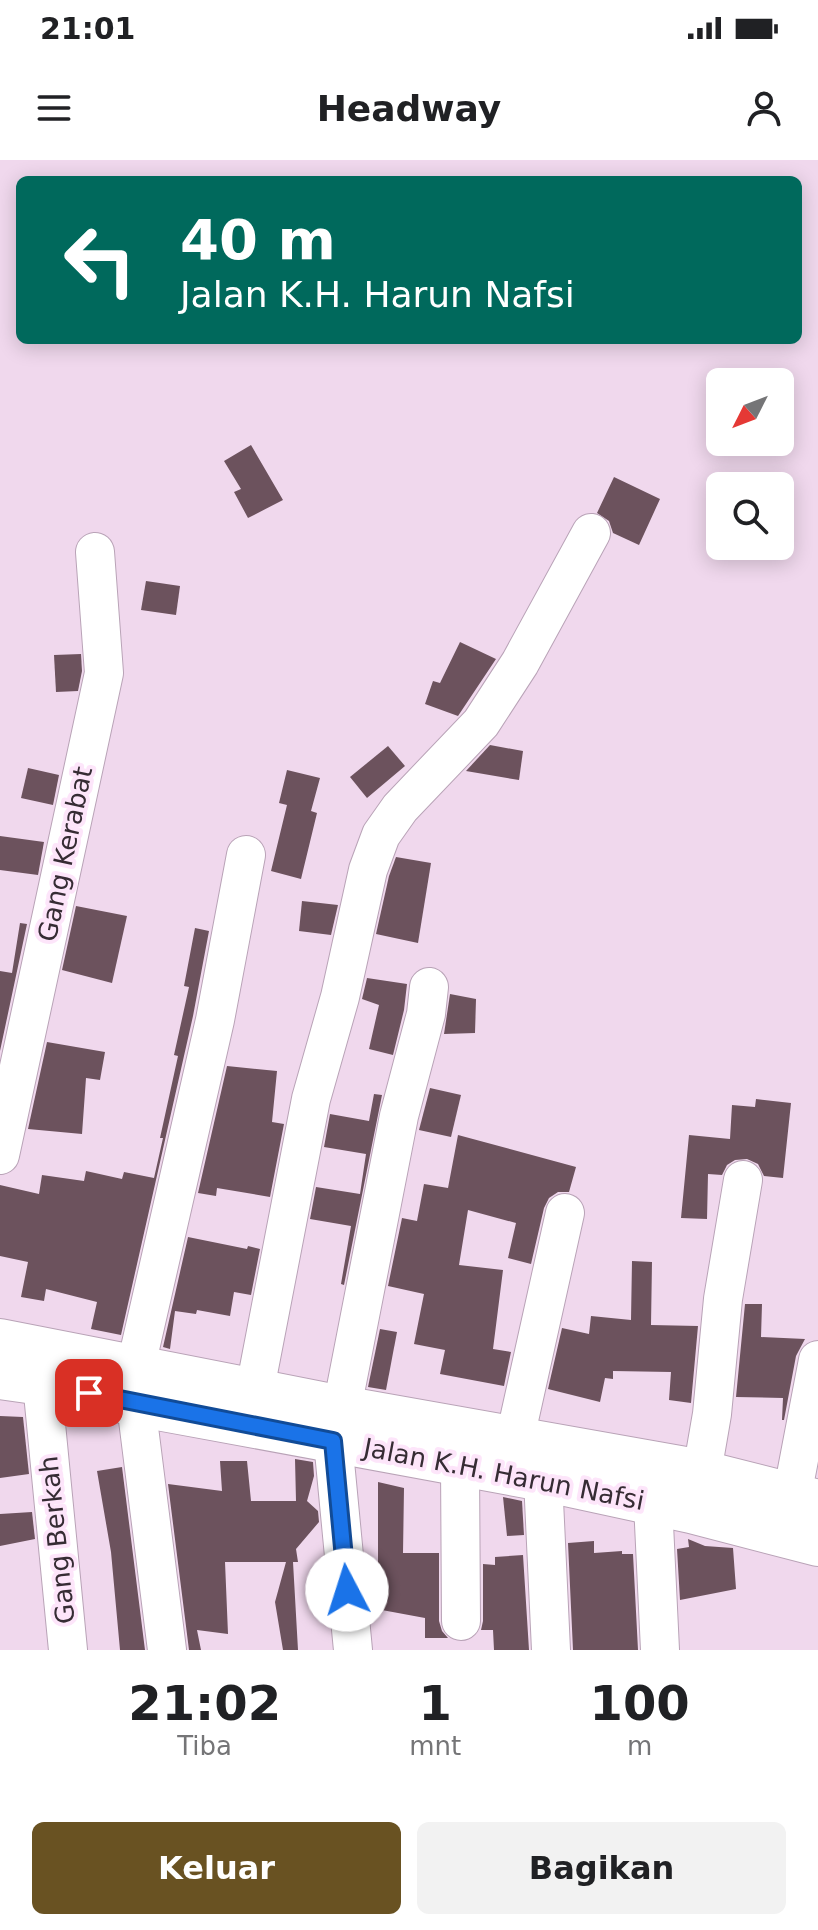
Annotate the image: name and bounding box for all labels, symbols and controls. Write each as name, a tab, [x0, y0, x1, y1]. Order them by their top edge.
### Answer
text: 21:01	[40, 11, 136, 46]
icon: menu	[32, 86, 76, 130]
icon: person	[742, 86, 786, 130]
text: Headway	[317, 88, 501, 129]
text: 40 m	[180, 207, 336, 272]
icon: left	[48, 208, 152, 312]
text: Jalan K.H. Harun Nafsi	[180, 274, 575, 315]
north arrow	[706, 368, 794, 456]
map controls	[706, 368, 794, 560]
button: search	[706, 472, 794, 560]
street label: Gang Kerabat	[32, 764, 98, 944]
pin	[55, 1359, 123, 1427]
icon: arrive	[67, 1371, 111, 1415]
street label: Jalan K.H. Harun Nafsi	[359, 1432, 647, 1516]
street label: Gang Berkah	[33, 1454, 81, 1626]
position arrow	[305, 1548, 389, 1632]
text: 21:02	[128, 1675, 281, 1731]
text: 1	[419, 1675, 452, 1731]
text: 100	[590, 1675, 690, 1731]
text: Tiba	[177, 1731, 232, 1761]
text: mnt	[409, 1731, 461, 1761]
text: m	[627, 1731, 652, 1761]
button: Keluar	[32, 1822, 401, 1914]
button: Bagikan	[417, 1822, 786, 1914]

